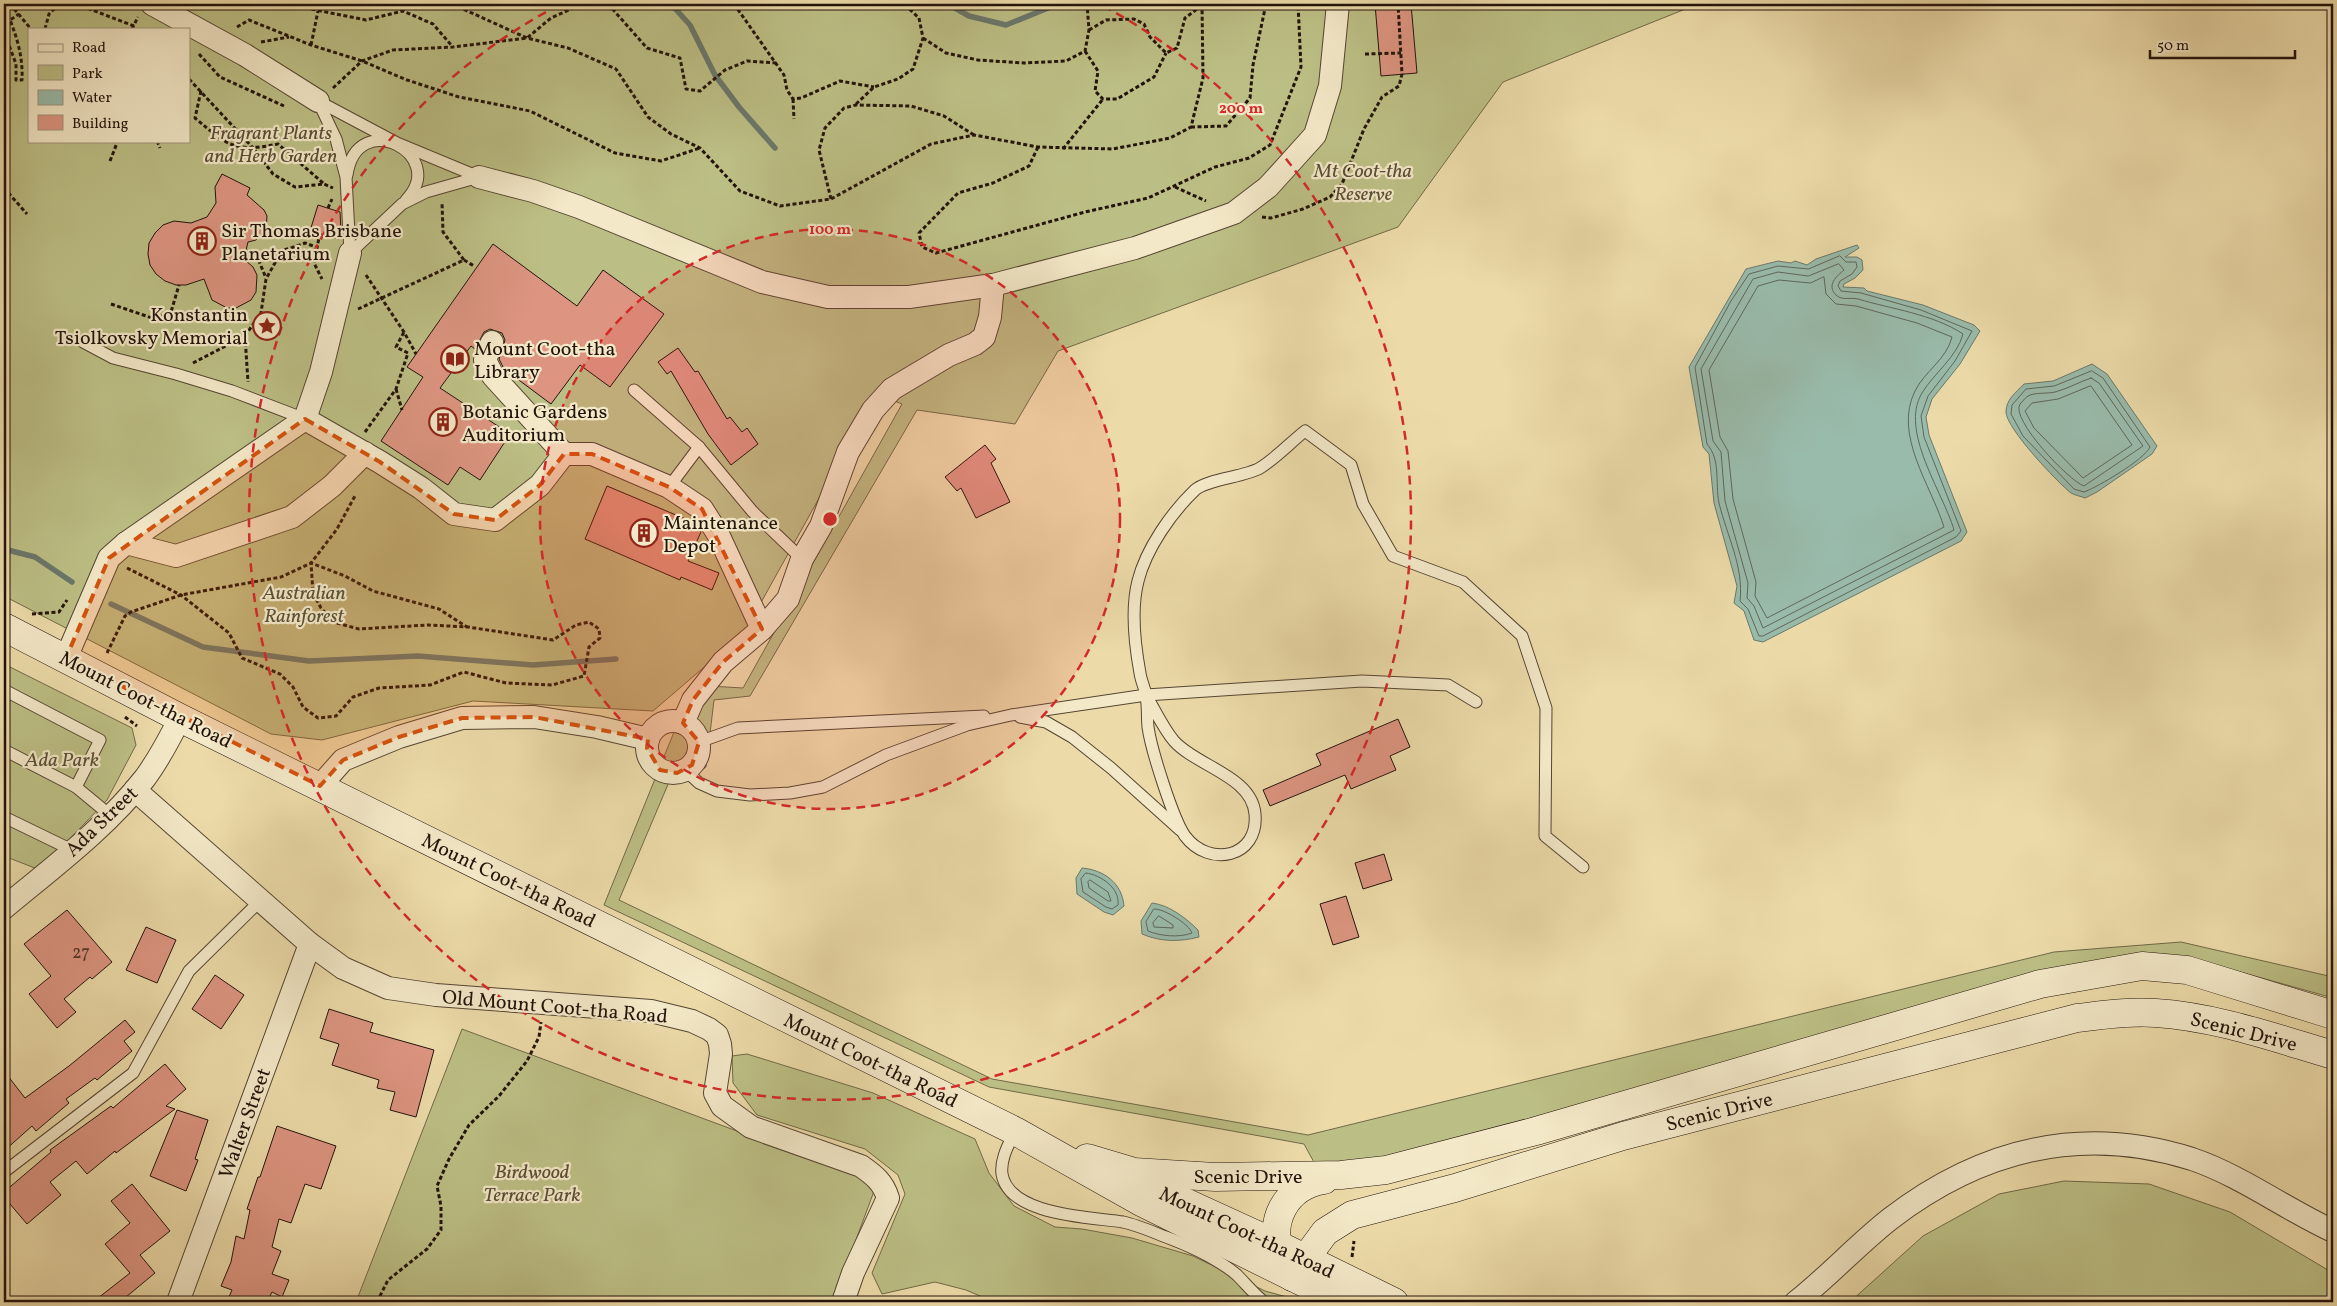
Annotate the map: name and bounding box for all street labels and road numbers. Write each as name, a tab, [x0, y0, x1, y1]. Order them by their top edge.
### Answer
street label: Mount Coot-tha Road	[54, 645, 236, 756]
street label: Ada Street	[60, 781, 145, 864]
street label: Mount Coot-tha Road	[416, 827, 600, 936]
street label: Old Mount Coot-tha Road	[441, 984, 669, 1032]
street label: Scenic Drive	[2187, 1006, 2300, 1060]
street label: Mount Coot-tha Road	[778, 1007, 962, 1116]
street label: Walter Street	[213, 1065, 279, 1183]
street label: Scenic Drive	[1663, 1086, 1776, 1140]
street label: Scenic Drive	[1193, 1164, 1303, 1192]
street label: Mount Coot-tha Road	[1154, 1181, 1338, 1287]

